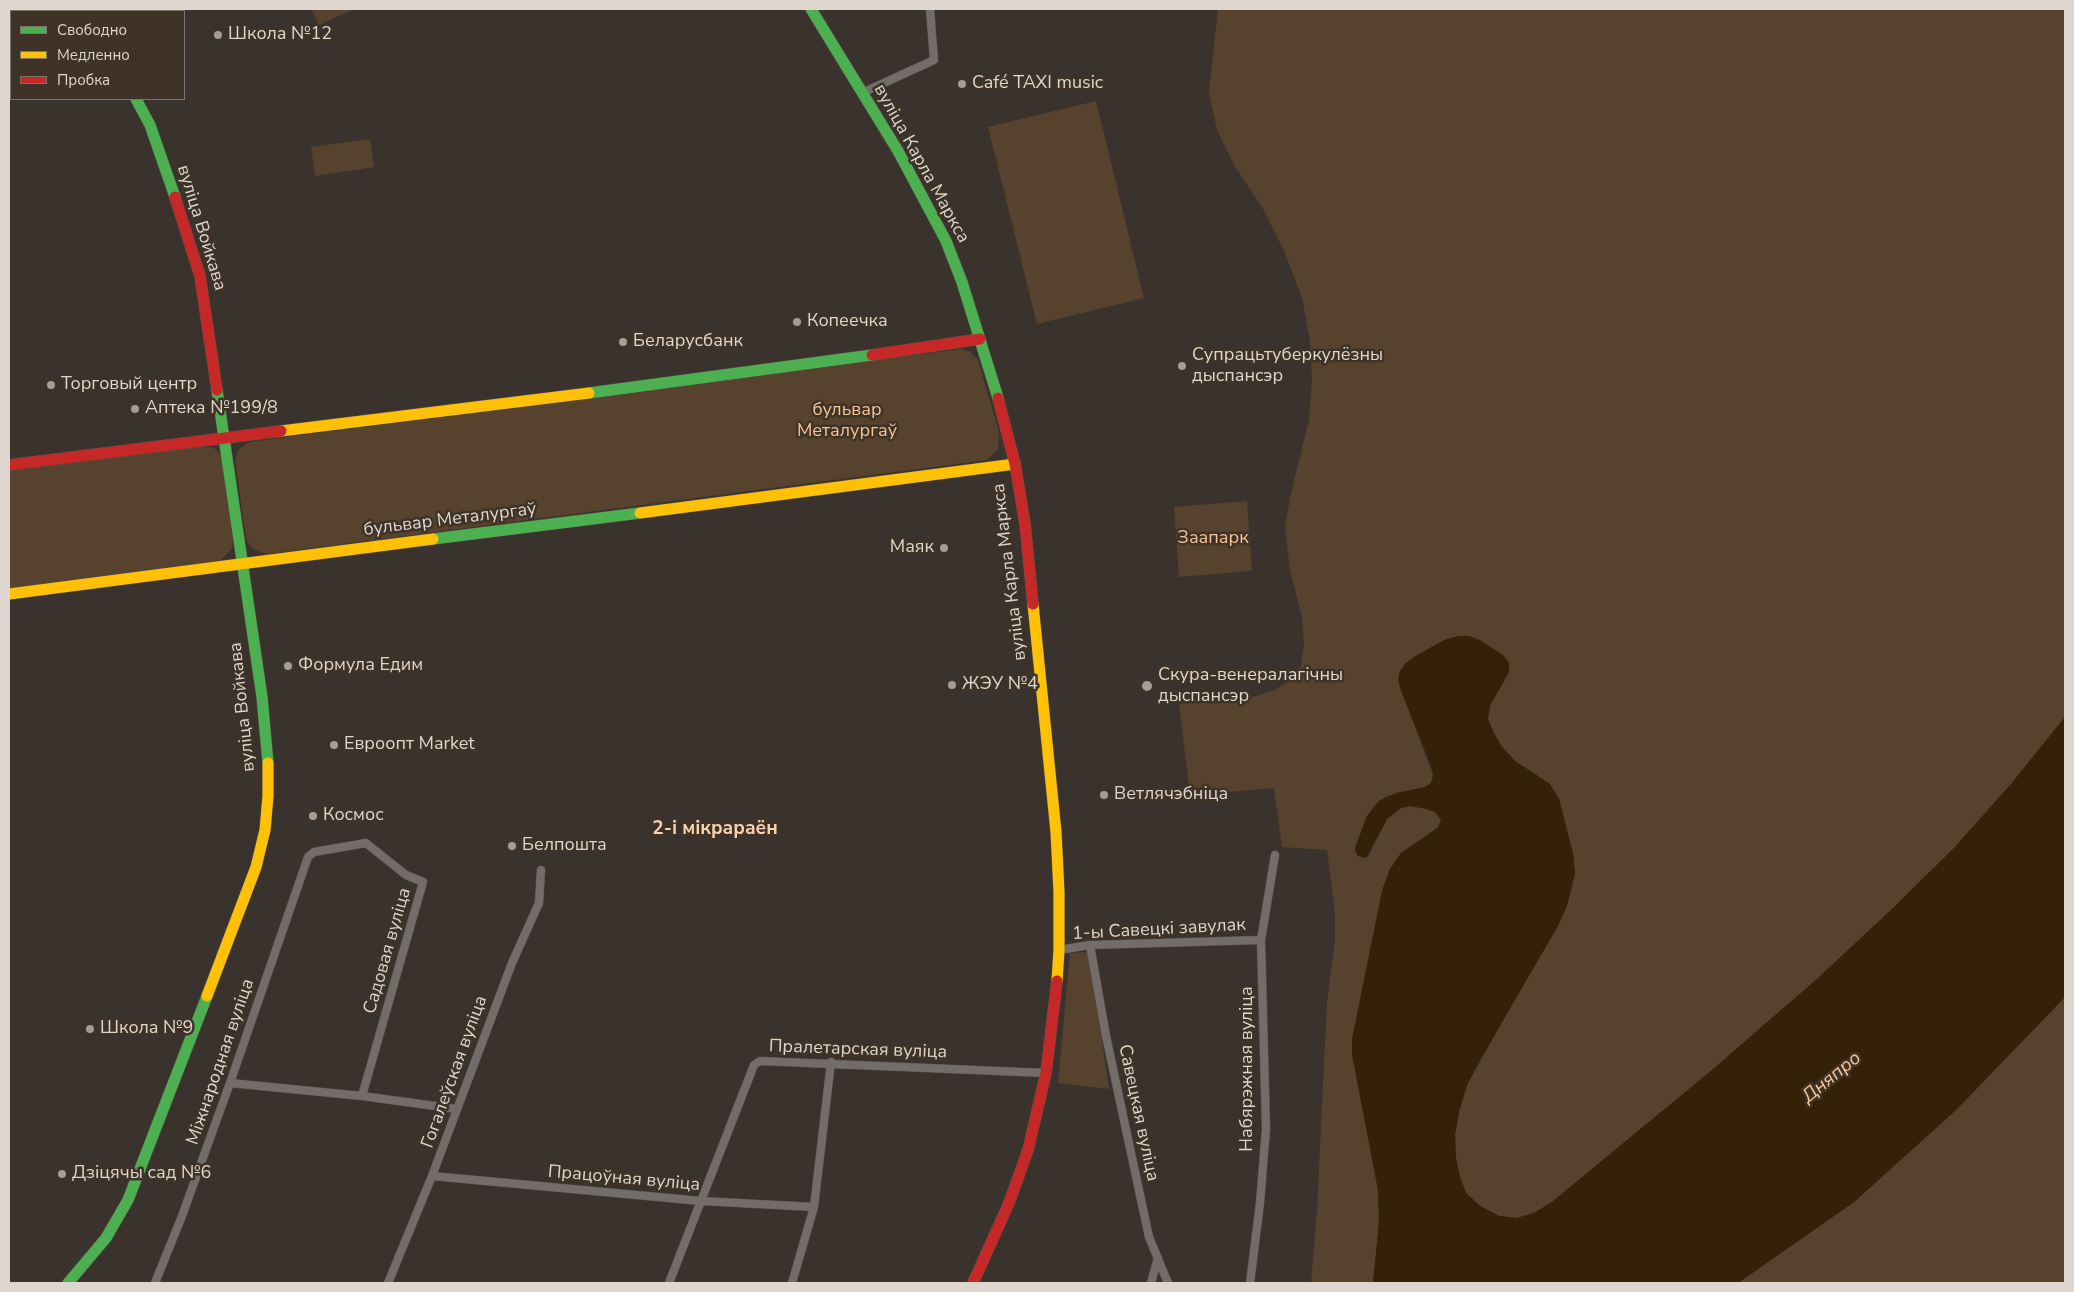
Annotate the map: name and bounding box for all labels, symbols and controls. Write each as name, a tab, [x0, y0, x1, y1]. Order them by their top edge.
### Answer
legend	[10, 10, 185, 100]
text: Свободно	[57, 20, 127, 40]
place label: Школа №12	[228, 24, 332, 46]
marker: Школа №12	[212, 29, 224, 41]
text: Медленно	[57, 45, 130, 65]
text: Пробка	[57, 70, 110, 90]
place label: Café TAXI music	[972, 73, 1103, 95]
marker: Café TAXI music	[956, 78, 968, 90]
street label: вуліца Карла Маркса	[868, 81, 974, 247]
street label: вуліца Войкава	[172, 163, 230, 293]
place label: Копеечка	[807, 311, 888, 333]
marker: Копеечка	[791, 316, 803, 328]
place label: Беларусбанк	[633, 331, 743, 353]
marker: Беларусбанк	[617, 336, 629, 348]
place label: Супрацьтуберкулёзны дыспансэр	[1192, 345, 1383, 388]
marker: Супрацьтуберкулёзны дыспансэр	[1176, 360, 1188, 372]
place label: Торговый центр	[61, 374, 197, 396]
marker: Торговый центр	[45, 379, 57, 391]
place label: Аптека №199/8	[145, 398, 278, 420]
park label: бульвар Металургаў	[797, 400, 897, 442]
marker: Аптека №199/8	[129, 403, 141, 415]
street label: вуліца Карла Маркса	[988, 482, 1032, 662]
street label: бульвар Металургаў	[362, 499, 538, 541]
park label: Заапарк	[1177, 528, 1249, 550]
place label: Маяк	[890, 537, 934, 559]
marker: Маяк	[938, 542, 950, 554]
street label: вуліца Войкава	[225, 641, 261, 773]
place label: Формула Едим	[298, 655, 423, 677]
marker: Формула Едим	[282, 660, 294, 672]
place label: Скура-венералагічны дыспансэр	[1158, 665, 1343, 708]
place label: ЖЭУ №4	[962, 674, 1038, 696]
marker: ЖЭУ №4	[946, 679, 958, 691]
marker: Скура-венералагічны дыспансэр	[1140, 679, 1154, 693]
place label: Евроопт Market	[344, 734, 475, 756]
marker: Евроопт Market	[328, 739, 340, 751]
place label: Ветлячэбніца	[1114, 784, 1228, 806]
marker: Ветлячэбніца	[1098, 789, 1110, 801]
place label: Космос	[323, 805, 384, 827]
marker: Космос	[307, 810, 319, 822]
district label: 2-і мікрараён	[652, 818, 778, 840]
place label: Белпошта	[522, 835, 607, 857]
marker: Белпошта	[506, 840, 518, 852]
street label: Садовая вуліца	[360, 885, 416, 1017]
street label: 1-ы Савецкі завулак	[1072, 915, 1246, 945]
street label: Міжнародная вуліца	[182, 976, 260, 1148]
street label: Набярэжная вуліца	[1237, 986, 1259, 1152]
street label: Гогалеўская вуліца	[417, 993, 493, 1151]
place label: Школа №9	[100, 1018, 193, 1040]
marker: Школа №9	[84, 1023, 96, 1035]
street label: Пралетарская вуліца	[769, 1036, 947, 1064]
street label: Савецкая вуліца	[1113, 1043, 1163, 1183]
water label: Дняпро	[1798, 1047, 1866, 1109]
street label: Працоўная вуліца	[547, 1162, 701, 1196]
place label: Дзіцячы сад №6	[72, 1163, 211, 1185]
marker: Дзіцячы сад №6	[56, 1168, 68, 1180]

